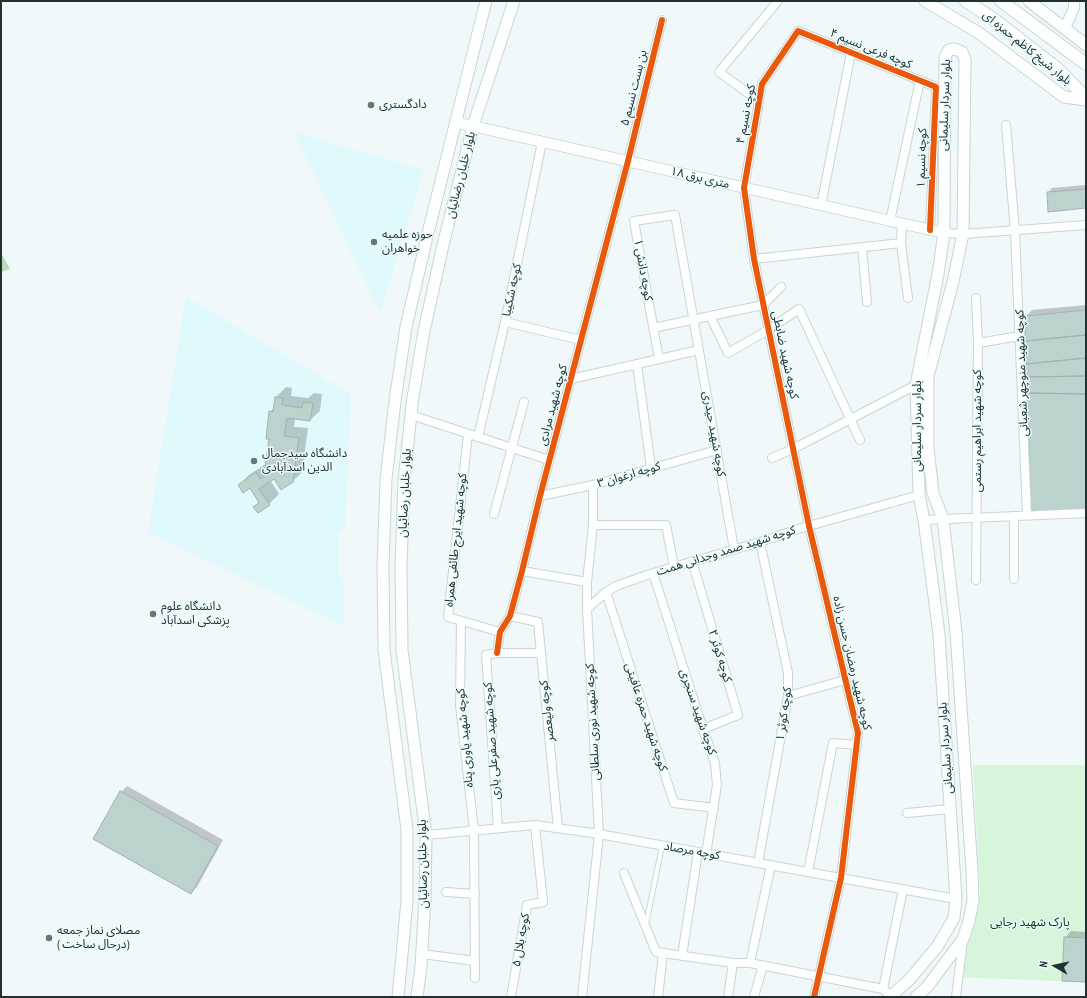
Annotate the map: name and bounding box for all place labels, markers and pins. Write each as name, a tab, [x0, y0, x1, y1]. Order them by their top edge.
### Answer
place label: دادگستری	[379, 98, 427, 112]
marker: دادگستری	[366, 100, 376, 110]
place label: حوزه علمیه خواهران	[382, 228, 433, 256]
marker: حوزه علمیه خواهران	[369, 237, 379, 247]
place label: دانشگاه سیدجمال الدین اسدآبادی	[262, 447, 347, 475]
marker: دانشگاه سیدجمال الدین اسدآبادی	[249, 456, 259, 466]
place label: دانشگاه علوم پزشکی اسدآباد	[161, 600, 230, 628]
marker: دانشگاه علوم پزشکی اسدآباد	[148, 609, 158, 619]
place label: مصلای نماز جمعه ( درحال ساخت)	[57, 924, 140, 952]
marker: مصلای نماز جمعه ( درحال ساخت)	[44, 933, 54, 943]

